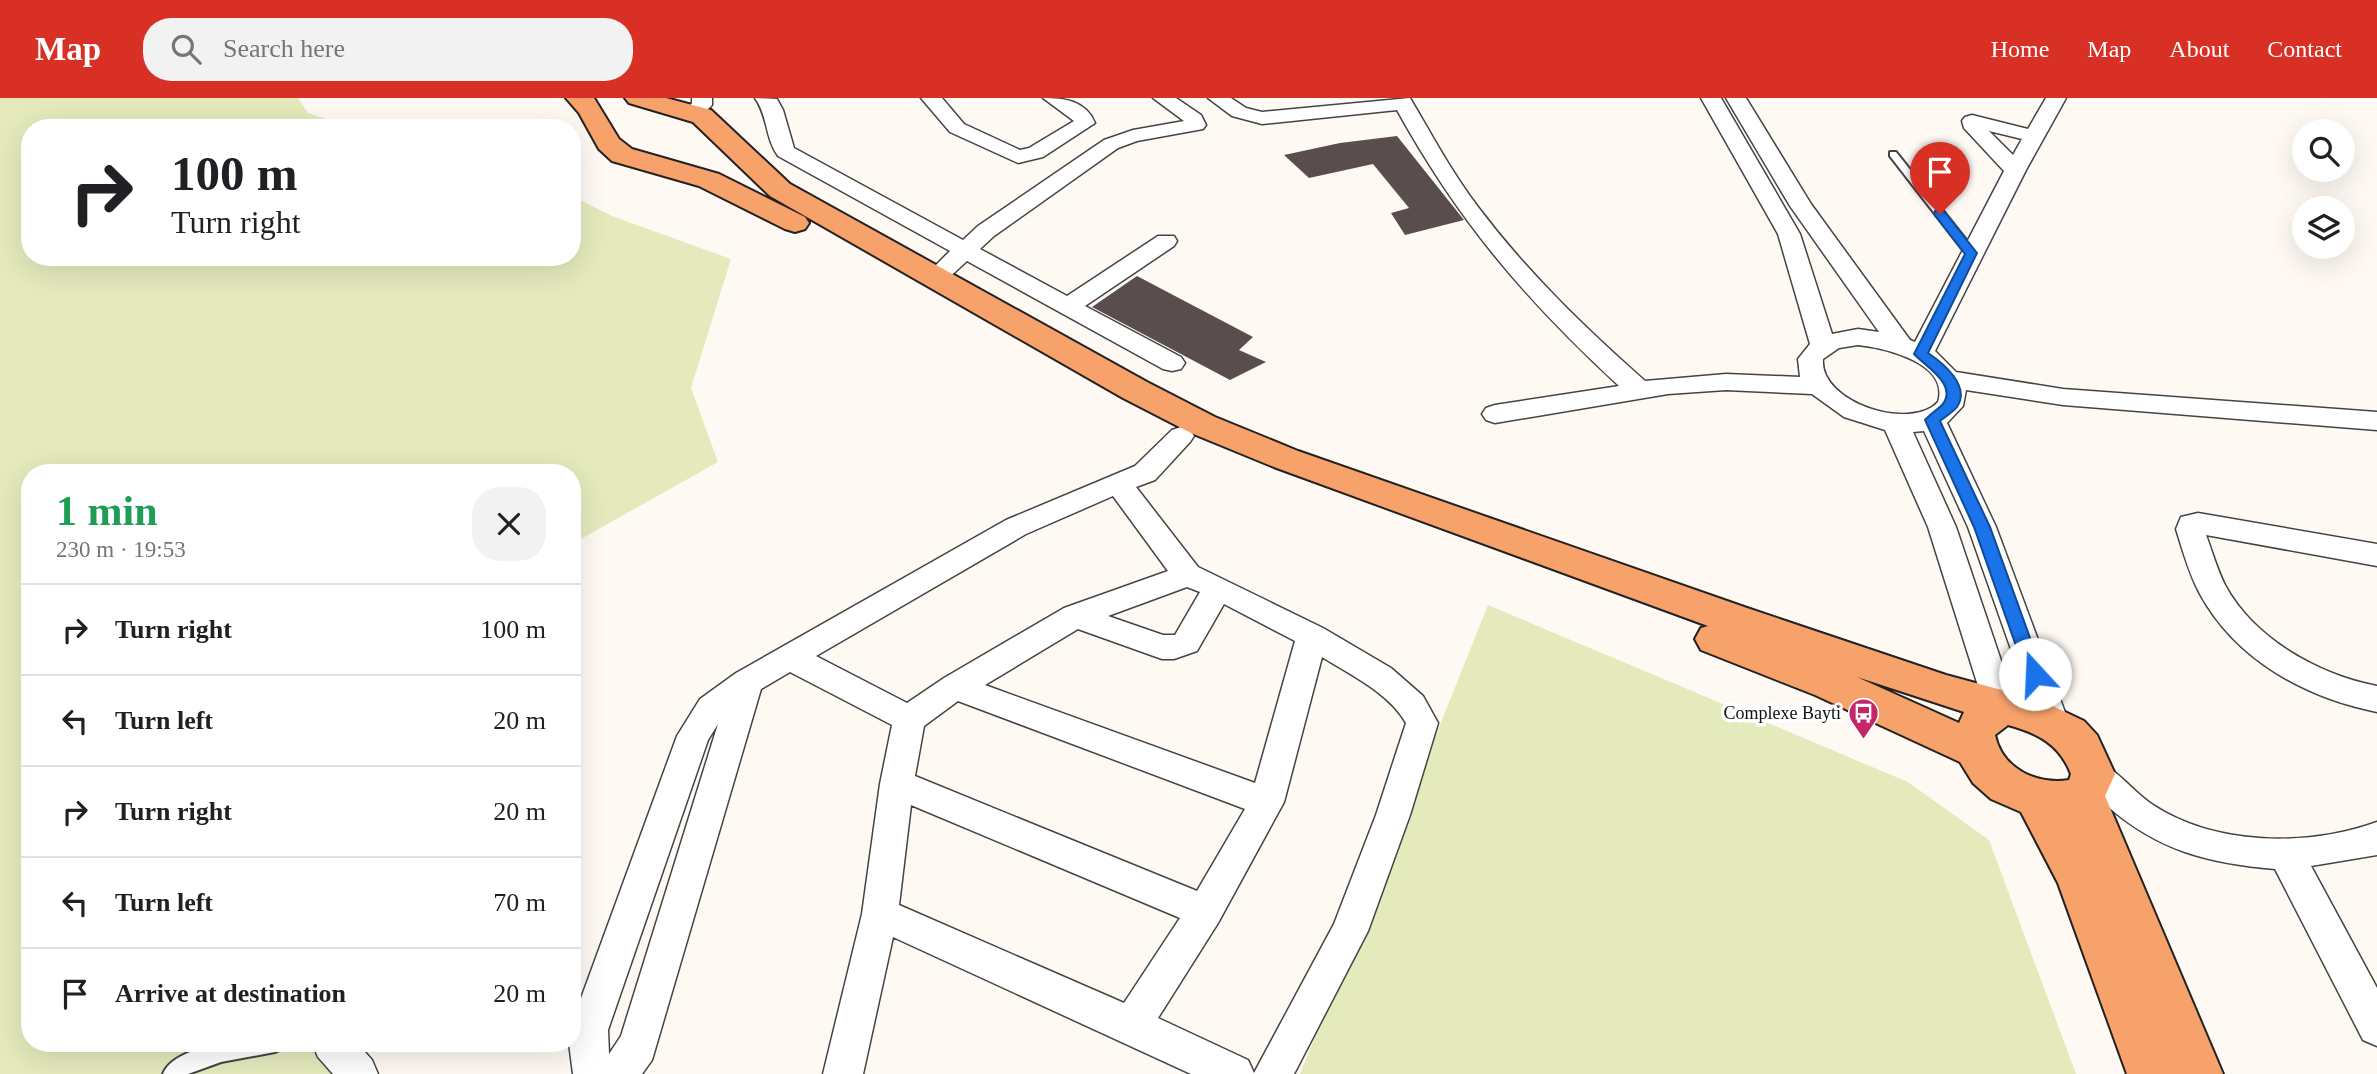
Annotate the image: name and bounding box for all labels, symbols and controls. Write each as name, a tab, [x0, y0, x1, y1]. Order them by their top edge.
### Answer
search box	[143, 18, 633, 81]
icon: search	[167, 30, 205, 68]
text: Map	[35, 31, 101, 67]
text: Search here	[223, 34, 345, 63]
text: Home	[1991, 36, 2049, 62]
text: Map	[2087, 36, 2131, 62]
text: About	[2169, 36, 2229, 62]
text: Contact	[2267, 36, 2342, 62]
map controls	[2292, 119, 2355, 259]
button: search	[2292, 119, 2355, 182]
pin	[1910, 142, 1970, 214]
text: 100 m	[171, 146, 298, 201]
icon: right	[56, 147, 147, 238]
icon: arrive	[1921, 153, 1959, 191]
button: layers	[2292, 196, 2355, 259]
text: Turn right	[171, 204, 301, 240]
button: close	[472, 487, 546, 561]
text: 1 min	[56, 488, 158, 534]
text: 230 m · 19:53	[56, 537, 186, 562]
icon: right	[56, 611, 94, 649]
text: Turn right	[115, 615, 232, 644]
text: 100 m	[480, 615, 546, 644]
position arrow	[1998, 637, 2072, 711]
bus stop icon: Complexe Bayti	[1847, 696, 1881, 740]
icon: left	[56, 702, 94, 740]
place label: Complexe Bayti	[1724, 703, 1841, 723]
text: Turn left	[115, 706, 213, 735]
text: 20 m	[493, 706, 546, 735]
icon: right	[56, 793, 94, 831]
text: Turn right	[115, 797, 232, 826]
text: 20 m	[493, 797, 546, 826]
icon: left	[56, 884, 94, 922]
text: Turn left	[115, 888, 213, 917]
text: 70 m	[493, 888, 546, 917]
icon: arrive	[56, 975, 94, 1013]
text: Arrive at destination	[115, 979, 346, 1008]
text: 20 m	[493, 979, 546, 1008]

